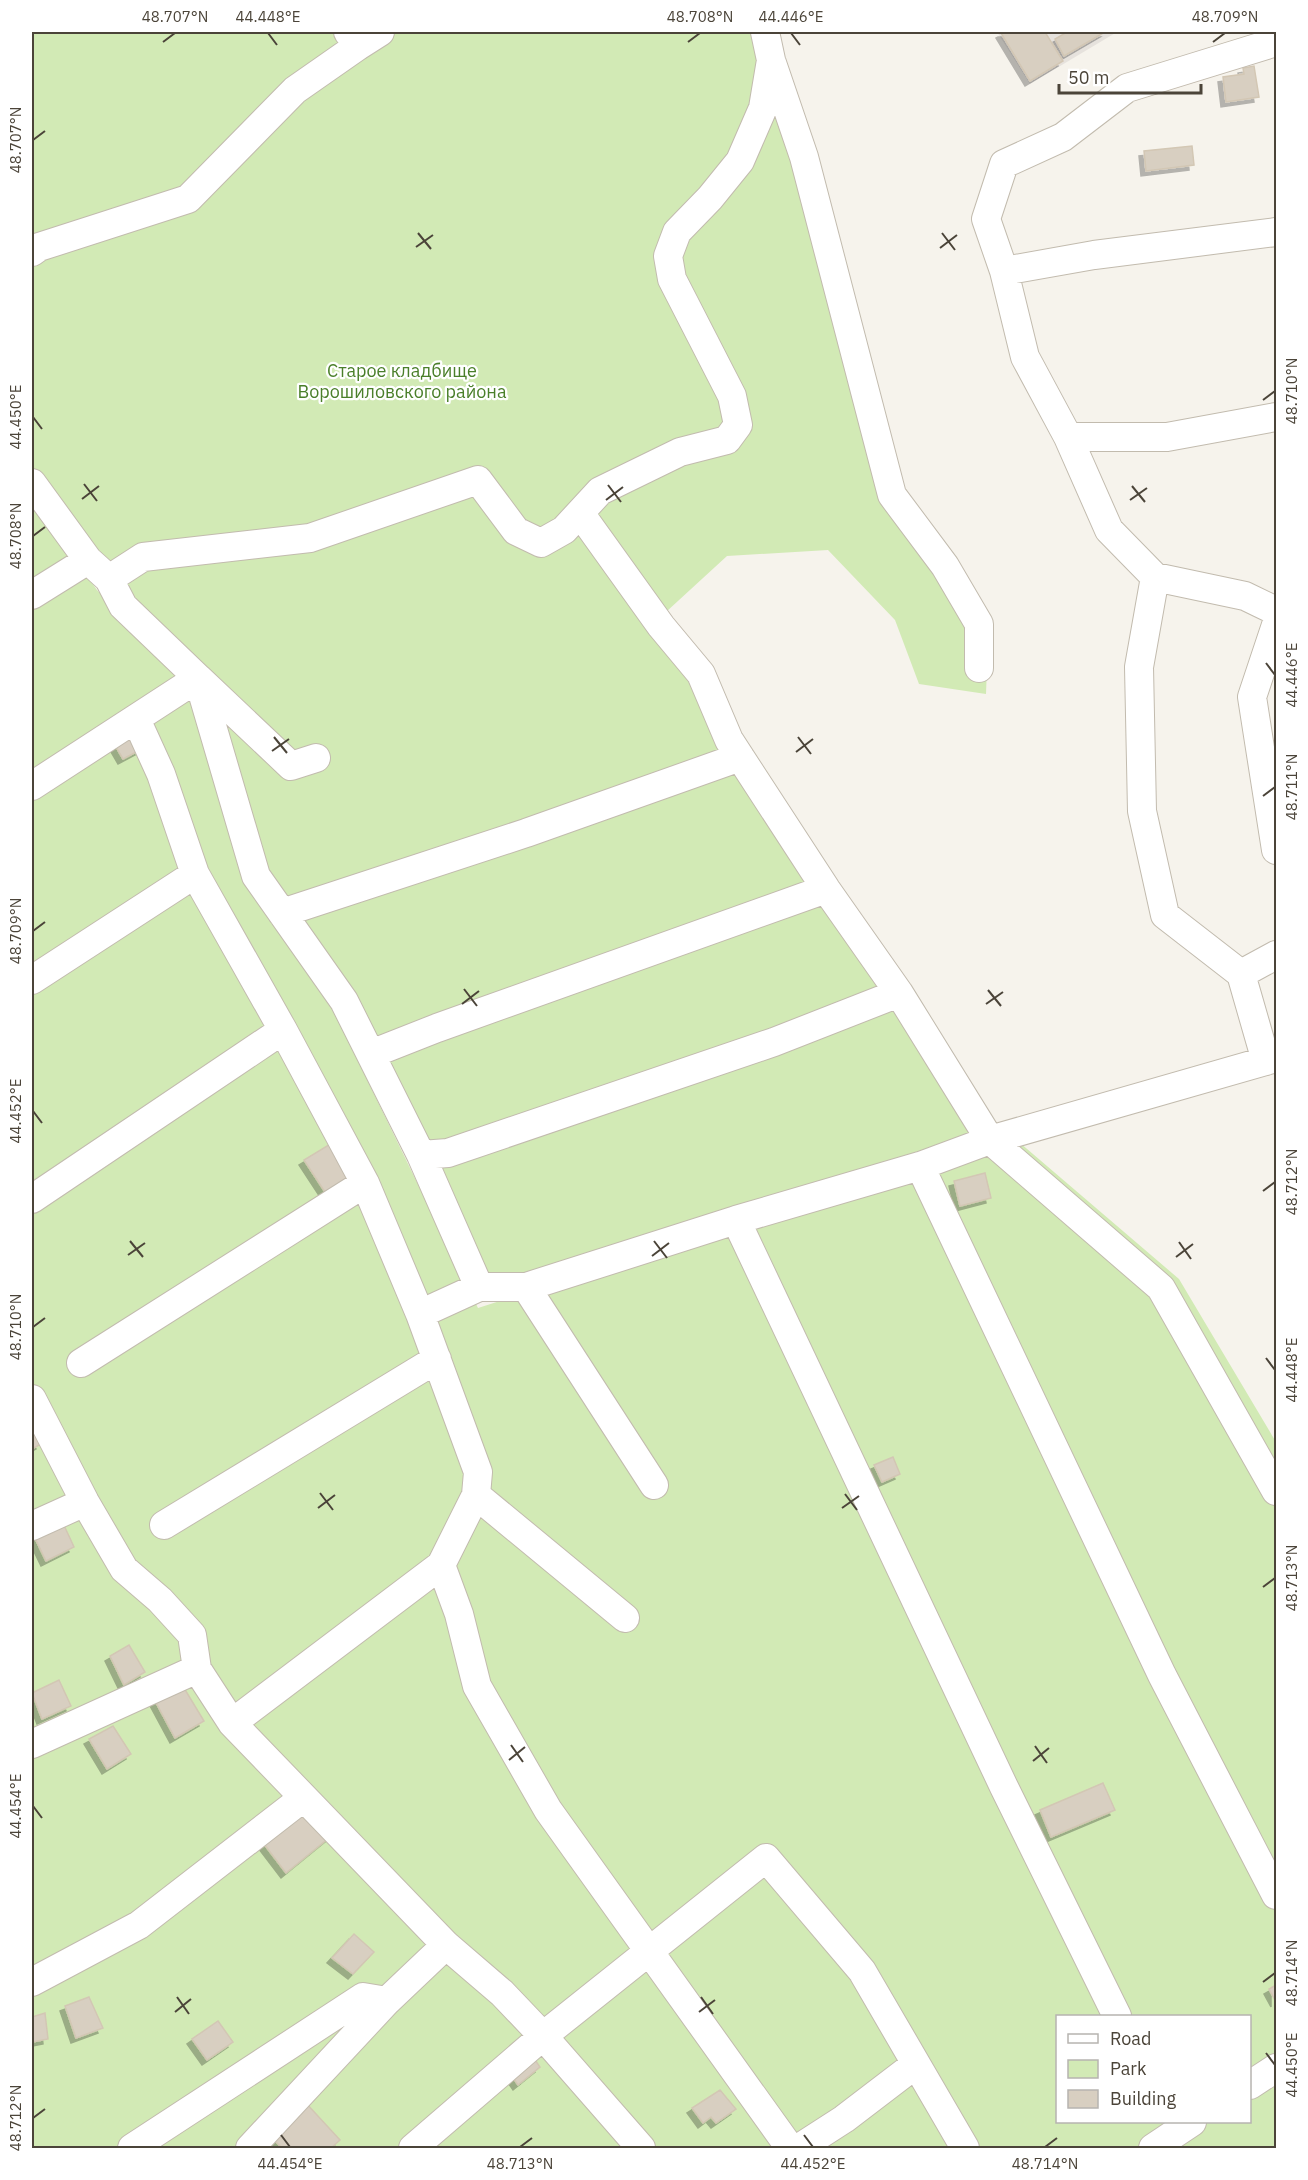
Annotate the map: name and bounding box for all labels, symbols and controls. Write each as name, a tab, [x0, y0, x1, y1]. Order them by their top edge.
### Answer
text: 48.707°N	[142, 7, 208, 26]
text: 44.448°E	[236, 7, 300, 26]
text: 48.708°N	[667, 7, 733, 26]
text: 44.446°E	[759, 7, 823, 26]
text: 48.709°N	[1192, 7, 1258, 26]
scale bar	[1059, 57, 1202, 95]
text: 50 m	[1068, 66, 1110, 89]
text: 48.707°N	[6, 107, 25, 173]
text: 48.710°N	[1282, 358, 1301, 424]
park label: Старое кладбище Ворошиловского района	[297, 359, 507, 403]
text: 44.450°E	[6, 385, 25, 449]
text: 48.708°N	[6, 503, 25, 569]
text: 44.446°E	[1282, 643, 1301, 707]
text: 48.711°N	[1282, 754, 1301, 820]
text: 48.709°N	[6, 898, 25, 964]
text: 44.452°E	[6, 1079, 25, 1143]
text: 48.712°N	[1282, 1149, 1301, 1215]
text: 48.710°N	[6, 1294, 25, 1360]
text: 44.448°E	[1282, 1338, 1301, 1402]
text: 48.713°N	[1282, 1545, 1301, 1611]
text: 44.454°E	[6, 1774, 25, 1838]
text: 48.714°N	[1282, 1940, 1301, 2006]
legend	[1056, 2015, 1251, 2123]
text: Road	[1110, 2027, 1151, 2050]
text: 44.450°E	[1282, 2033, 1301, 2097]
text: Park	[1110, 2057, 1147, 2080]
text: 48.712°N	[6, 2085, 25, 2151]
text: Building	[1110, 2087, 1177, 2110]
text: 44.454°E	[258, 2154, 322, 2173]
text: 48.713°N	[487, 2154, 553, 2173]
text: 44.452°E	[781, 2154, 845, 2173]
text: 48.714°N	[1012, 2154, 1078, 2173]

